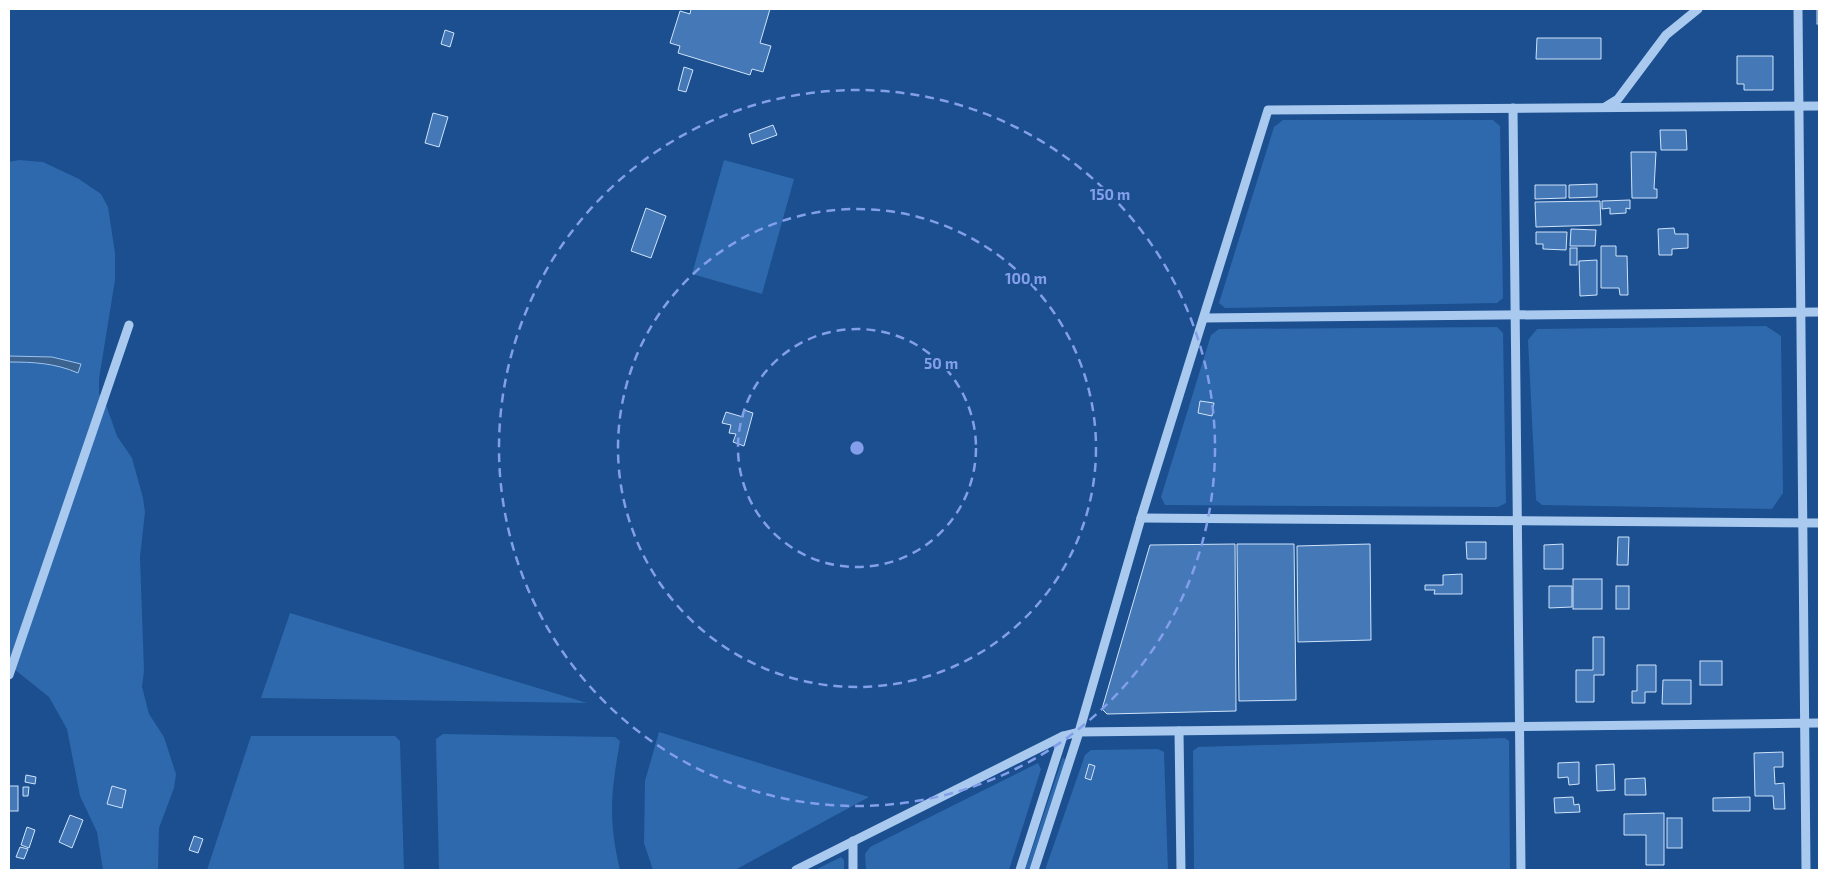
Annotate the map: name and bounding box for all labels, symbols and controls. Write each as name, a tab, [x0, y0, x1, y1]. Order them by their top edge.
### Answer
text: 150 m	[1090, 185, 1130, 203]
text: 100 m	[1005, 269, 1047, 287]
text: 50 m	[924, 354, 958, 372]
centre of rings	[848, 439, 866, 457]

